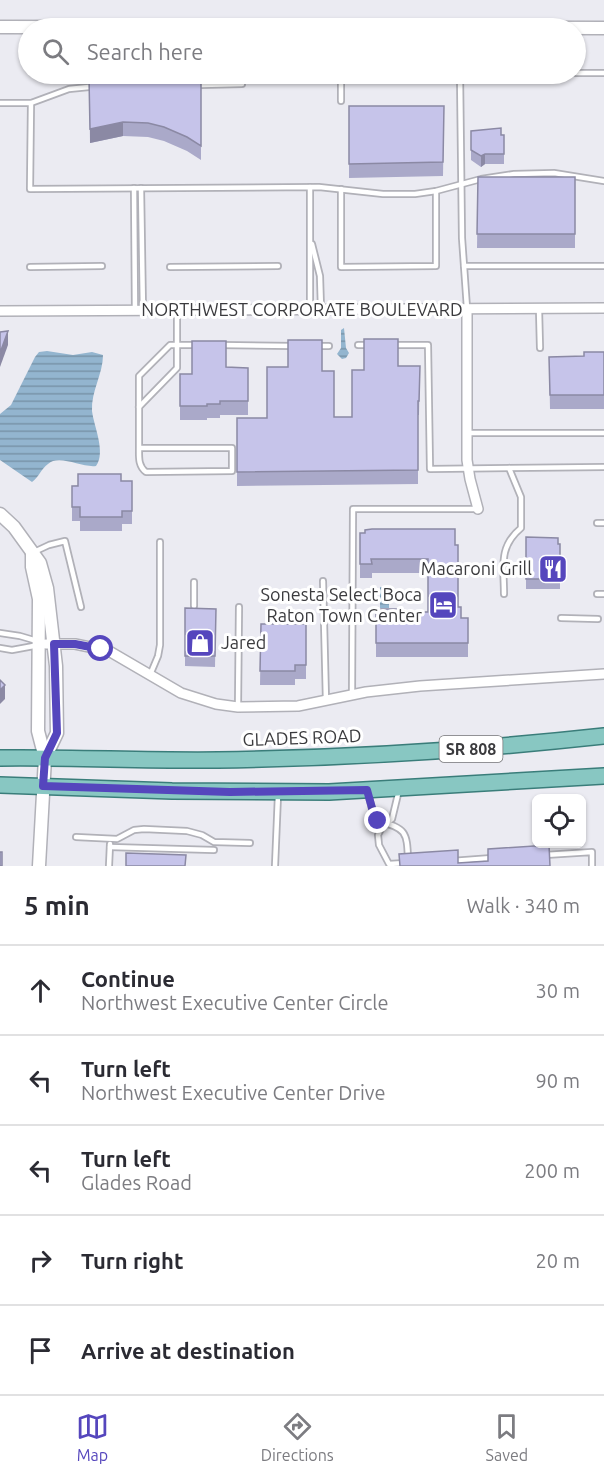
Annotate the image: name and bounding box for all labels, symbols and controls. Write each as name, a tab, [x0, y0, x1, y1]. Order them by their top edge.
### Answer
search box	[18, 18, 586, 84]
icon: search	[39, 35, 72, 68]
text: Search here	[87, 39, 203, 64]
street label: NORTHWEST CORPORATE BOULEVARD	[141, 299, 463, 319]
restaurant icon: Macaroni Grill	[537, 553, 569, 585]
place label: Macaroni Grill	[421, 558, 532, 578]
place label: Sonesta Select Boca Raton Town Center	[260, 584, 422, 625]
hotel icon: Sonesta Select Boca Raton Town Center	[427, 589, 459, 621]
shop icon: Jared	[184, 627, 216, 659]
place label: Jared	[221, 632, 266, 652]
route start	[87, 635, 113, 661]
street label: GLADES ROAD	[242, 725, 362, 749]
road number: SR 808	[440, 736, 502, 762]
map controls	[532, 794, 586, 848]
button: locate	[532, 794, 586, 848]
route end	[364, 807, 390, 833]
text: 5 min	[24, 891, 90, 920]
text: Walk · 340 m	[467, 894, 580, 917]
text: Continue	[81, 966, 175, 991]
icon: ahead	[24, 974, 57, 1007]
text: 30 m	[536, 979, 580, 1002]
text: Northwest Executive Center Circle	[81, 991, 389, 1014]
text: Turn left	[81, 1056, 171, 1081]
icon: left	[24, 1064, 57, 1097]
text: 90 m	[536, 1069, 580, 1092]
text: Northwest Executive Center Drive	[81, 1081, 386, 1104]
text: Turn left	[81, 1146, 171, 1171]
icon: left	[24, 1154, 57, 1187]
text: 200 m	[524, 1159, 580, 1182]
text: Glades Road	[81, 1171, 192, 1194]
icon: right	[24, 1244, 57, 1277]
text: Turn right	[81, 1248, 183, 1273]
text: 20 m	[536, 1249, 580, 1272]
icon: arrive	[24, 1334, 57, 1367]
text: Arrive at destination	[81, 1338, 295, 1363]
tab: Map	[76, 1410, 109, 1464]
tab: Directions	[261, 1410, 334, 1464]
tab: Saved	[486, 1410, 528, 1464]

